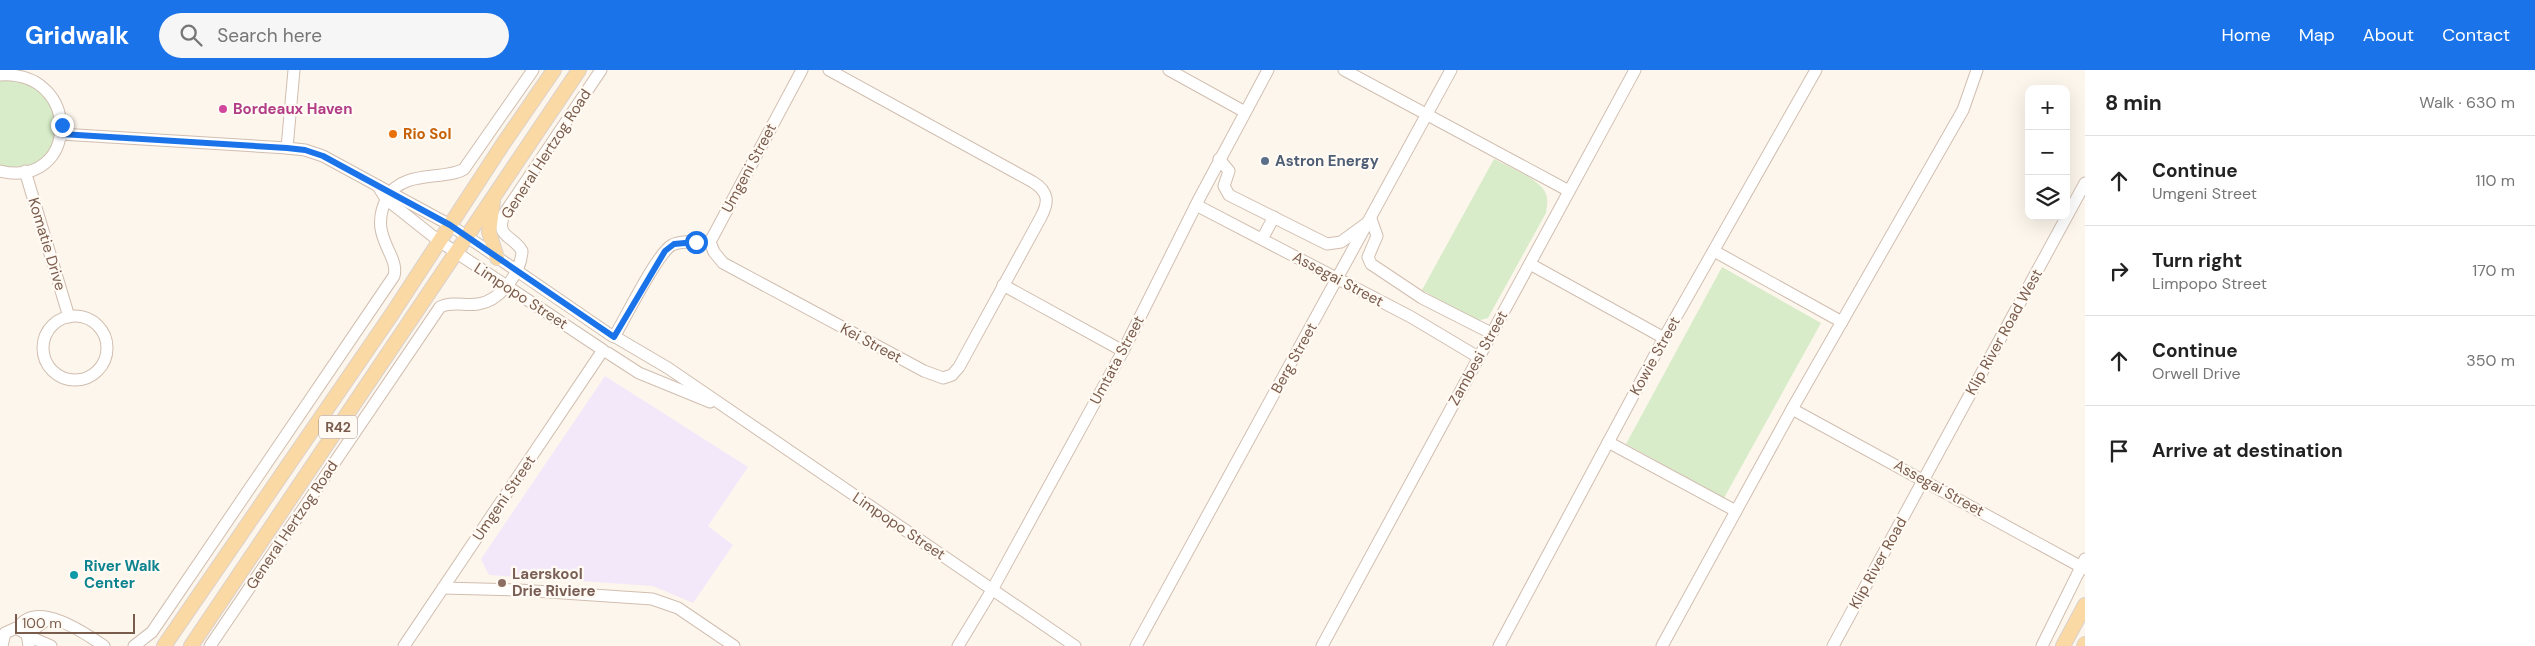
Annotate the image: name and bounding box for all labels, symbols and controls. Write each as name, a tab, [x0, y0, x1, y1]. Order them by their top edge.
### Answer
search box	[159, 13, 509, 58]
text: Gridwalk	[25, 20, 129, 51]
icon: search	[177, 21, 205, 49]
text: Search here	[217, 23, 322, 48]
text: Home	[2221, 23, 2271, 47]
text: Map	[2299, 23, 2335, 47]
text: About	[2363, 23, 2414, 47]
text: Contact	[2442, 23, 2510, 47]
street label: General Hertzog Road	[497, 85, 595, 223]
map controls	[2025, 85, 2070, 220]
button: +	[2025, 85, 2070, 130]
text: 8 min	[2105, 89, 2162, 117]
text: Walk · 630 m	[2419, 92, 2515, 113]
place label: Bordeaux Haven	[233, 99, 352, 119]
marker: Bordeaux Haven	[217, 103, 229, 115]
route end	[51, 114, 74, 137]
street label: Umgeni Street	[717, 120, 781, 216]
place label: Rio Sol	[403, 124, 451, 144]
marker: Rio Sol	[387, 128, 399, 140]
button: −	[2025, 130, 2070, 175]
place label: Astron Energy	[1275, 151, 1379, 171]
marker: Astron Energy	[1259, 155, 1271, 167]
text: Continue	[2152, 158, 2238, 183]
icon: ahead	[2105, 167, 2133, 195]
text: 110 m	[2476, 170, 2515, 191]
button: layers	[2025, 175, 2070, 220]
text: Umgeni Street	[2152, 183, 2257, 204]
street label: Komatie Drive	[23, 195, 71, 293]
route start	[685, 231, 708, 254]
street label: Assegai Street	[1289, 247, 1387, 311]
text: Turn right	[2152, 248, 2242, 273]
icon: right	[2105, 257, 2133, 285]
street label: Limpopo Street	[470, 258, 572, 334]
text: 170 m	[2472, 260, 2515, 281]
street label: Klip River Road West	[1961, 265, 2047, 399]
text: Limpopo Street	[2152, 273, 2267, 294]
street label: Zambesi Street	[1444, 307, 1512, 409]
street label: Umtata Street	[1085, 312, 1149, 408]
street label: Kowie Street	[1625, 313, 1685, 399]
street label: Kei Street	[837, 318, 905, 368]
street label: Berg Street	[1266, 319, 1322, 397]
text: Continue	[2152, 338, 2238, 363]
icon: ahead	[2105, 347, 2133, 375]
text: 350 m	[2466, 350, 2515, 371]
text: Orwell Drive	[2152, 363, 2241, 384]
road number: R42	[319, 416, 357, 438]
icon: arrive	[2105, 437, 2133, 465]
text: Arrive at destination	[2152, 438, 2343, 463]
street label: Umgeni Street	[468, 451, 540, 544]
street label: Assegai Street	[1890, 455, 1988, 521]
street label: General Hertzog Road	[241, 457, 343, 593]
street label: Limpopo Street	[849, 488, 949, 565]
street label: Klip River Road	[1845, 513, 1911, 613]
place label: River Walk Center	[84, 556, 161, 593]
place label: Laerskool Drie Riviere	[512, 564, 596, 601]
marker: River Walk Center	[68, 569, 80, 581]
marker: Laerskool Drie Riviere	[496, 577, 508, 589]
scale bar	[15, 611, 135, 634]
text: 100 m	[22, 614, 62, 632]

